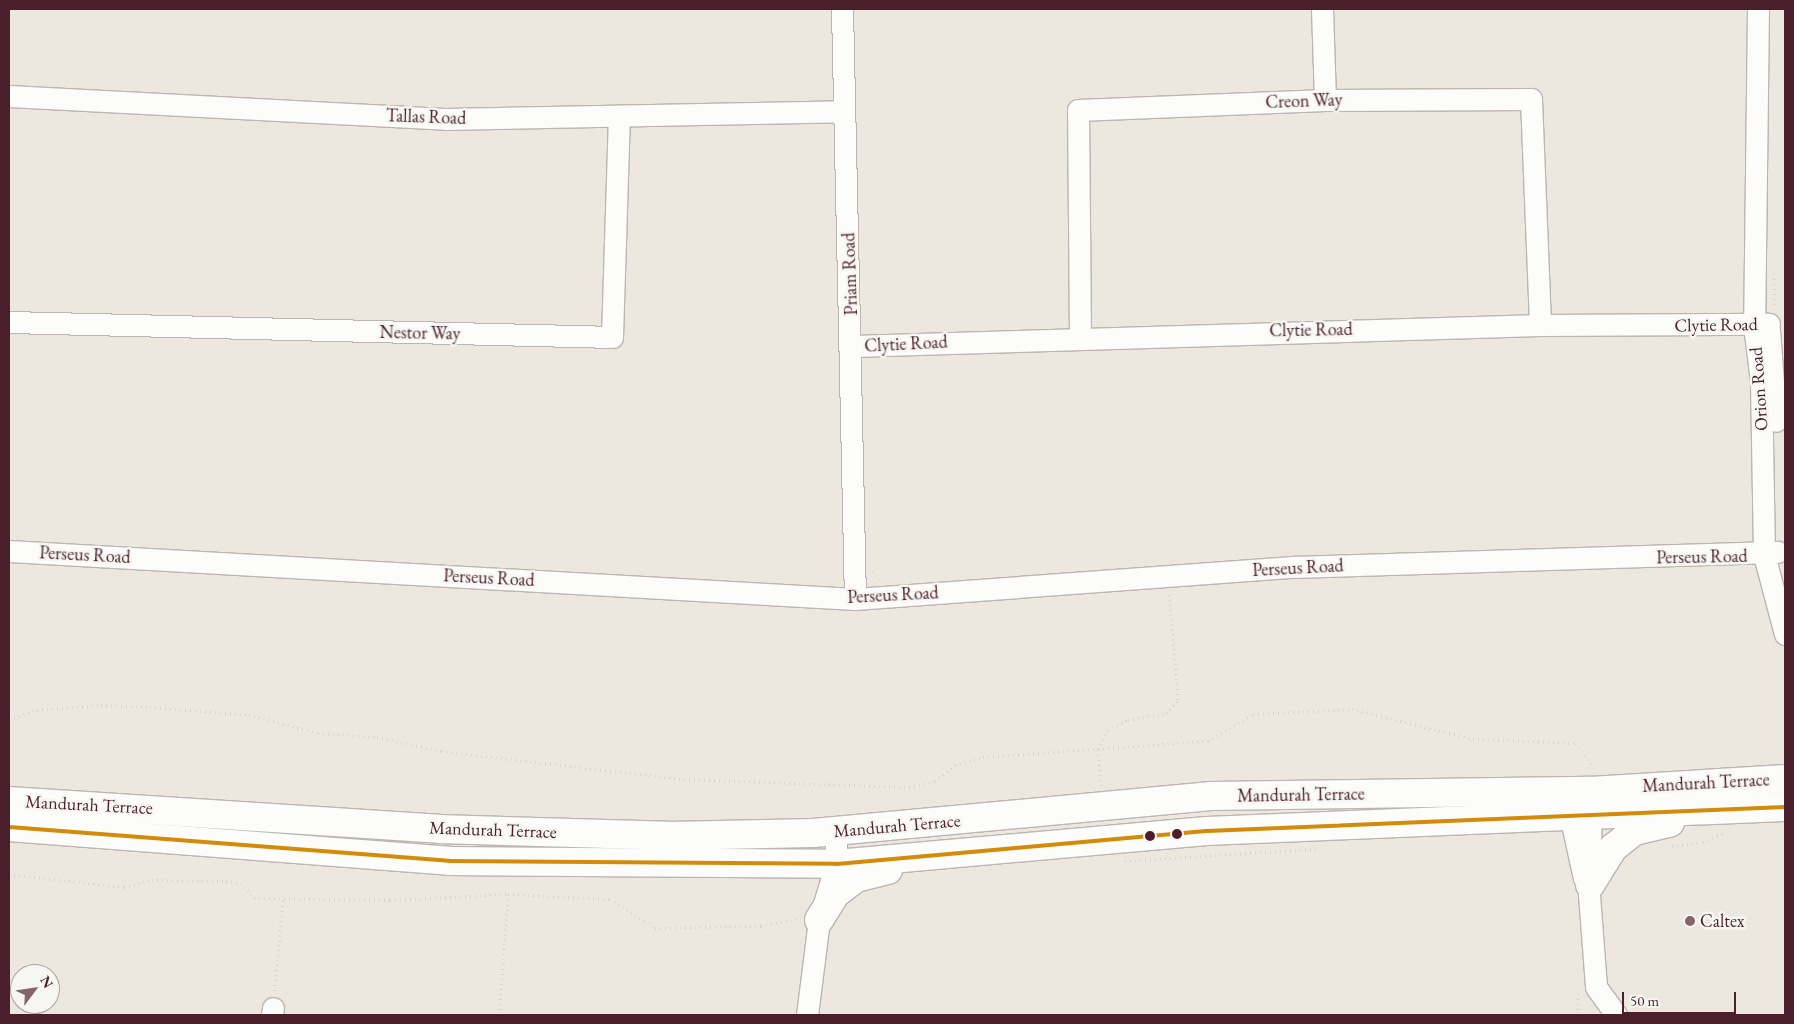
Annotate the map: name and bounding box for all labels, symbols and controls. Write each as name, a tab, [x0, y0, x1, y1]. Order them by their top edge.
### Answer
street label: Creon Way	[1265, 89, 1343, 113]
street label: Tallas Road	[386, 105, 466, 129]
street label: Priam Road	[838, 232, 862, 316]
street label: Clytie Road	[1674, 313, 1758, 337]
street label: Clytie Road	[1269, 318, 1353, 342]
street label: Nestor Way	[379, 321, 461, 345]
street label: Clytie Road	[864, 331, 948, 357]
street label: Orion Road	[1745, 346, 1773, 432]
street label: Perseus Road	[39, 542, 131, 568]
street label: Perseus Road	[1656, 545, 1748, 569]
street label: Perseus Road	[1252, 555, 1344, 581]
street label: Perseus Road	[443, 565, 535, 591]
street label: Perseus Road	[847, 582, 939, 608]
street label: Mandurah Terrace	[1642, 769, 1770, 797]
street label: Mandurah Terrace	[1237, 783, 1365, 807]
street label: Mandurah Terrace	[25, 791, 153, 819]
street label: Mandurah Terrace	[833, 810, 961, 842]
street label: Mandurah Terrace	[429, 817, 557, 843]
unlabelled marker	[1172, 829, 1182, 839]
unlabelled marker	[1145, 831, 1155, 841]
place label: Caltex	[1700, 910, 1744, 932]
marker: Caltex	[1684, 915, 1696, 927]
north arrow	[10, 964, 60, 1014]
text: N	[36, 972, 58, 991]
scale bar	[1624, 982, 1738, 1014]
text: 50 m	[1630, 991, 1659, 1010]

